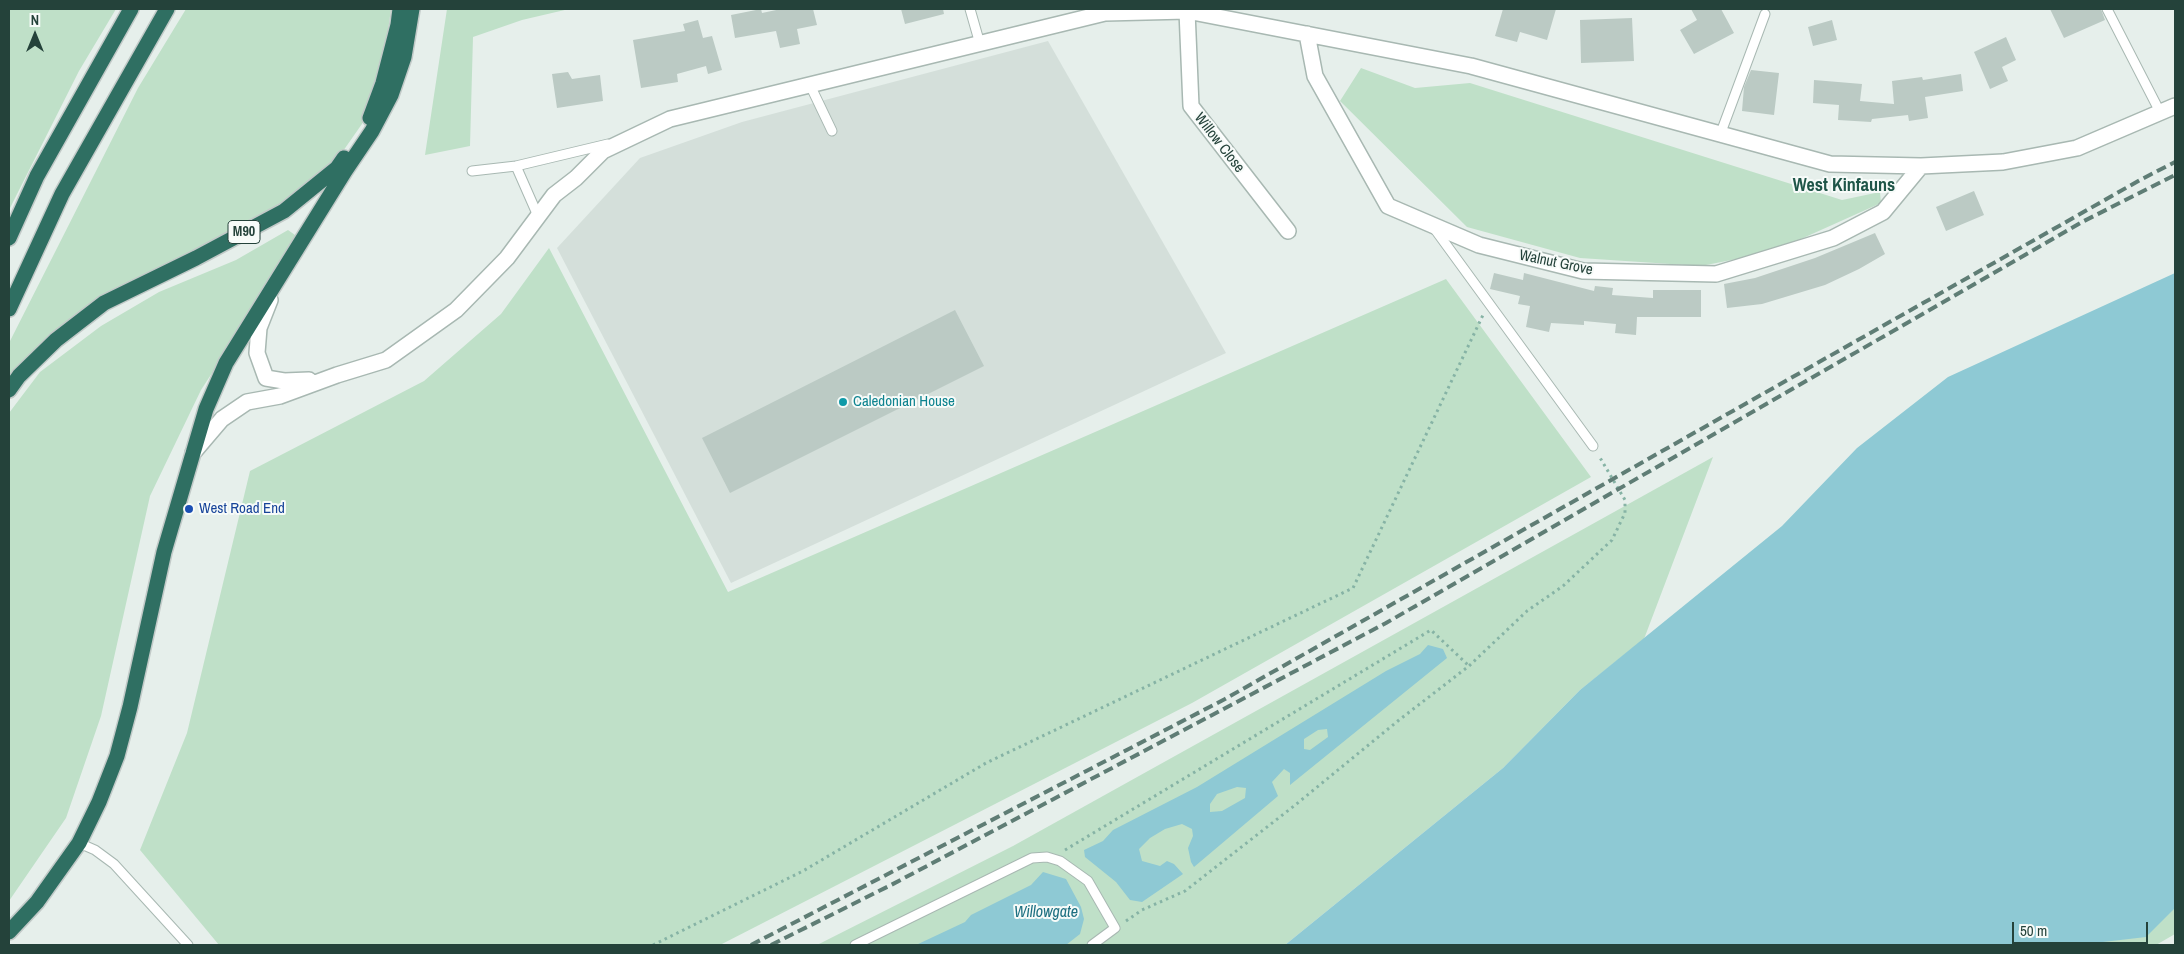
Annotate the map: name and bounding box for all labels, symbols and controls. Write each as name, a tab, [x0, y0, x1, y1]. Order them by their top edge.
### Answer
north arrow	[10, 10, 60, 60]
text: N	[31, 11, 39, 29]
street label: Willow Close	[1190, 109, 1248, 177]
district label: West Kinfauns	[1793, 175, 1895, 197]
road number: M90	[228, 220, 260, 243]
street label: Walnut Grove	[1518, 246, 1594, 280]
place label: Caledonian House	[853, 393, 955, 411]
marker: Caledonian House	[837, 396, 849, 408]
place label: West Road End	[199, 500, 285, 518]
marker: West Road End	[183, 503, 195, 515]
water label: Willowgate	[1014, 903, 1078, 923]
scale bar	[2014, 912, 2150, 944]
text: 50 m	[2020, 920, 2047, 941]

